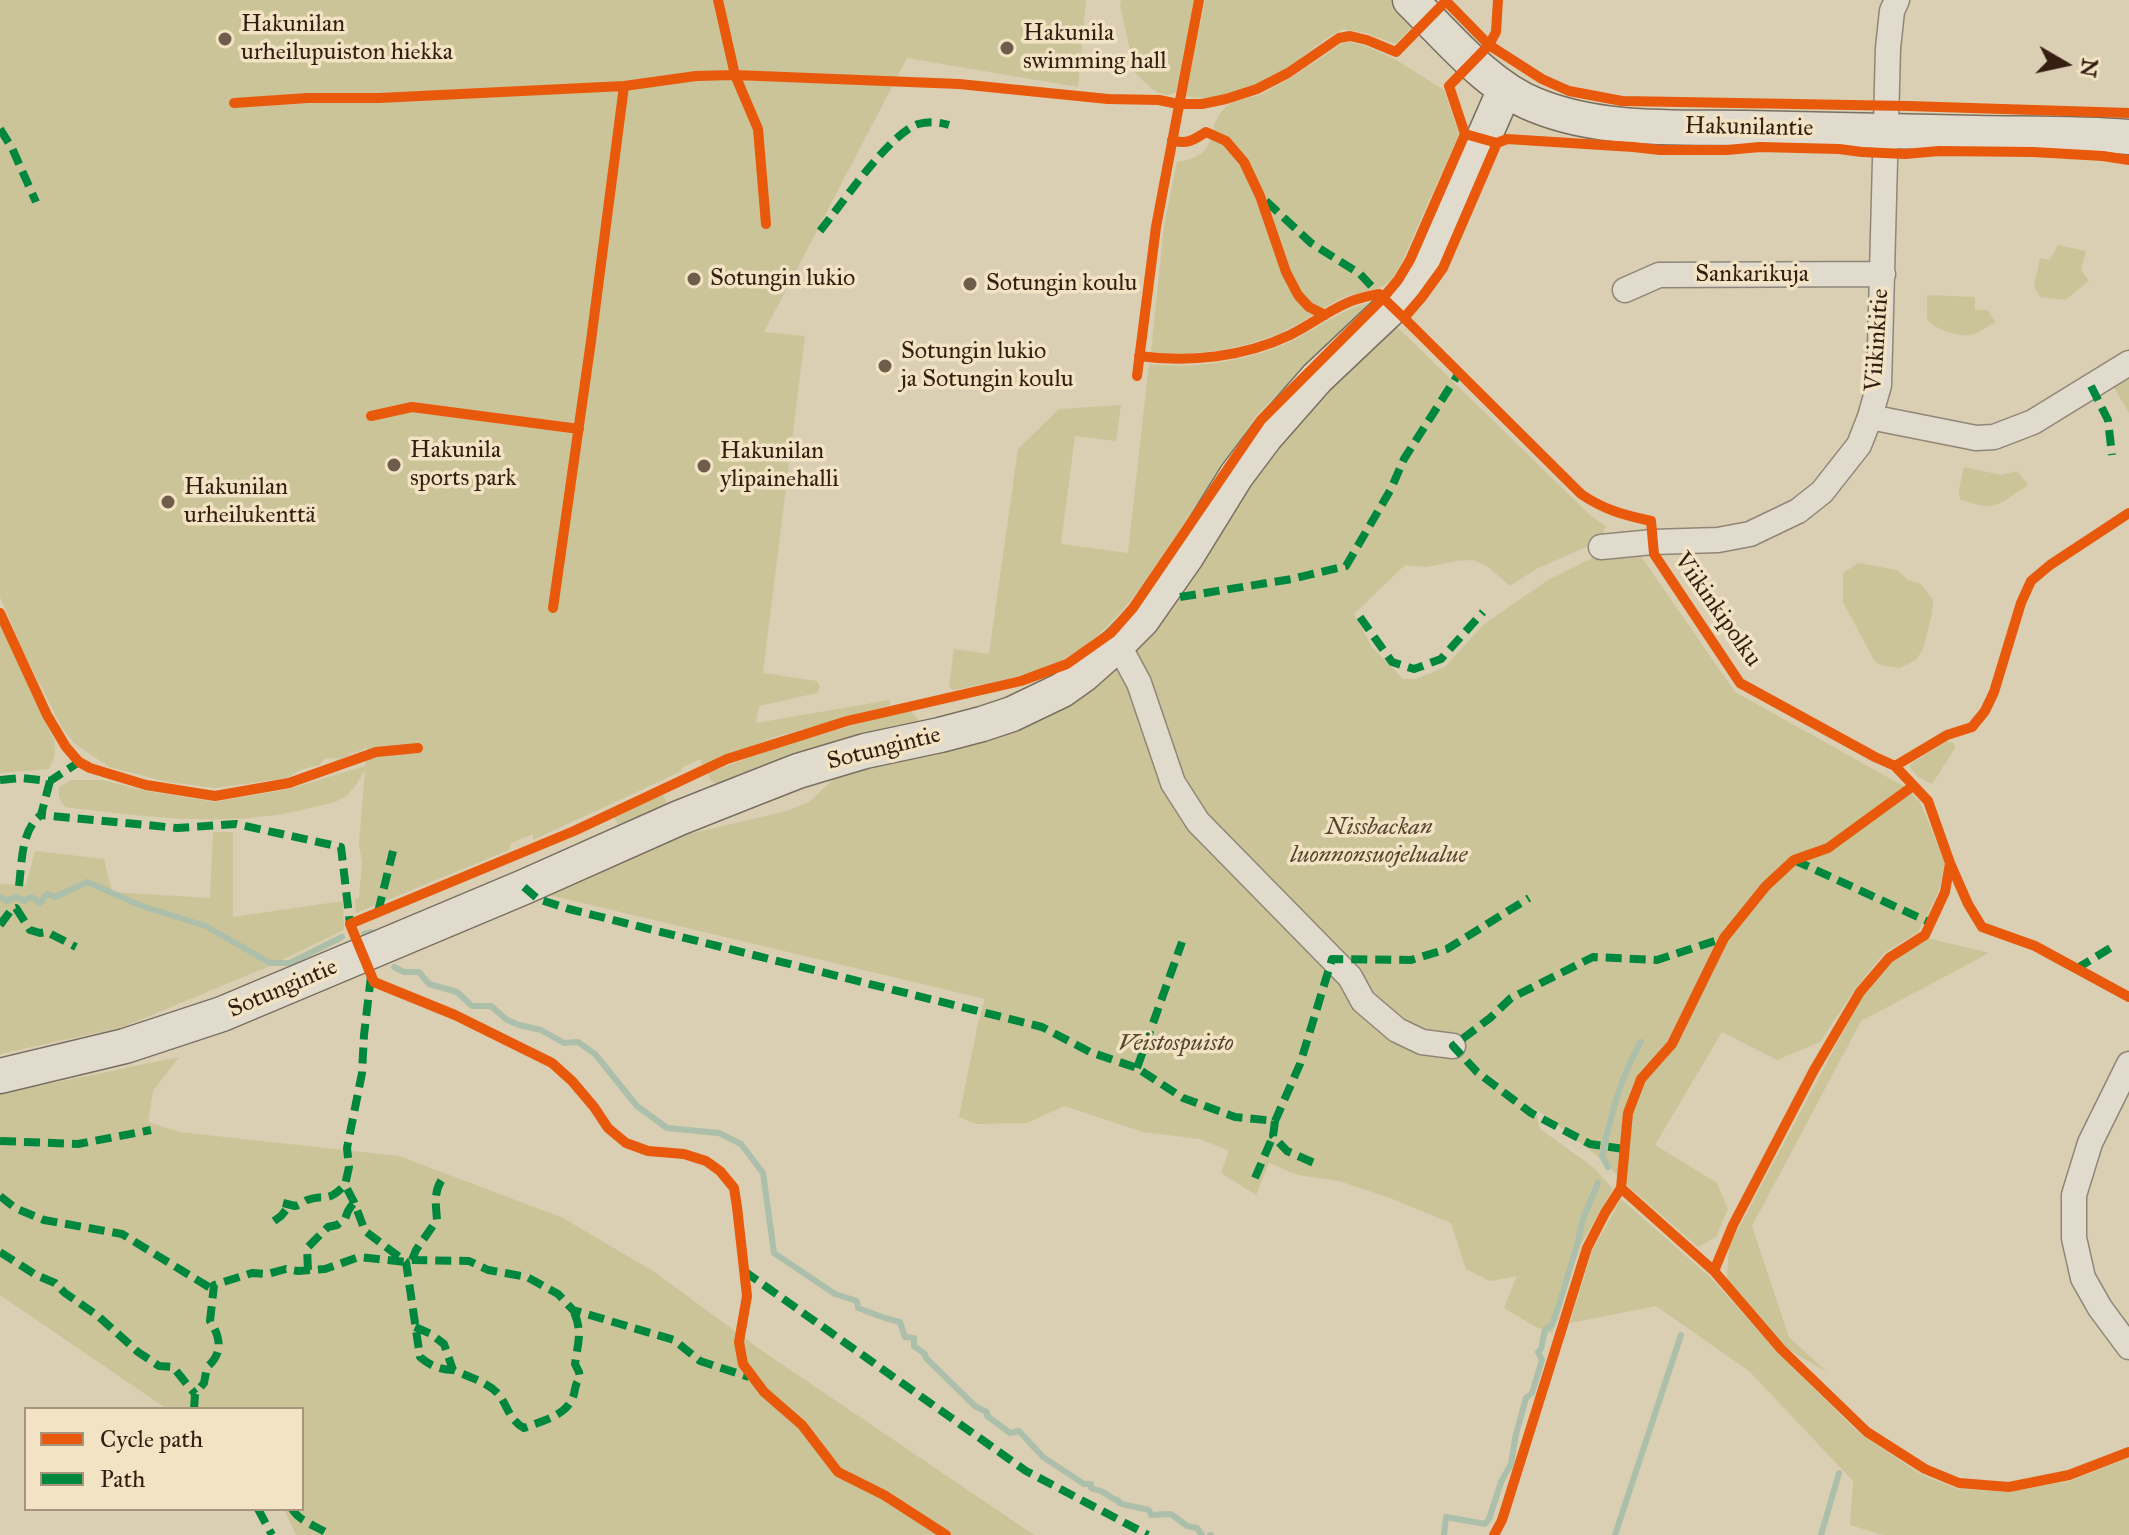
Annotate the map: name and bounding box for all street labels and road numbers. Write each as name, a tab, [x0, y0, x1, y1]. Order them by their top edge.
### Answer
street label: Hakunilantie	[1684, 112, 1814, 144]
street label: Sankarikuja	[1695, 261, 1809, 289]
street label: Viikinkitie	[1860, 288, 1896, 392]
street label: Viikinkipolku	[1667, 547, 1767, 673]
street label: Sotungintie	[824, 721, 944, 777]
street label: Sotungintie	[224, 953, 342, 1025]

